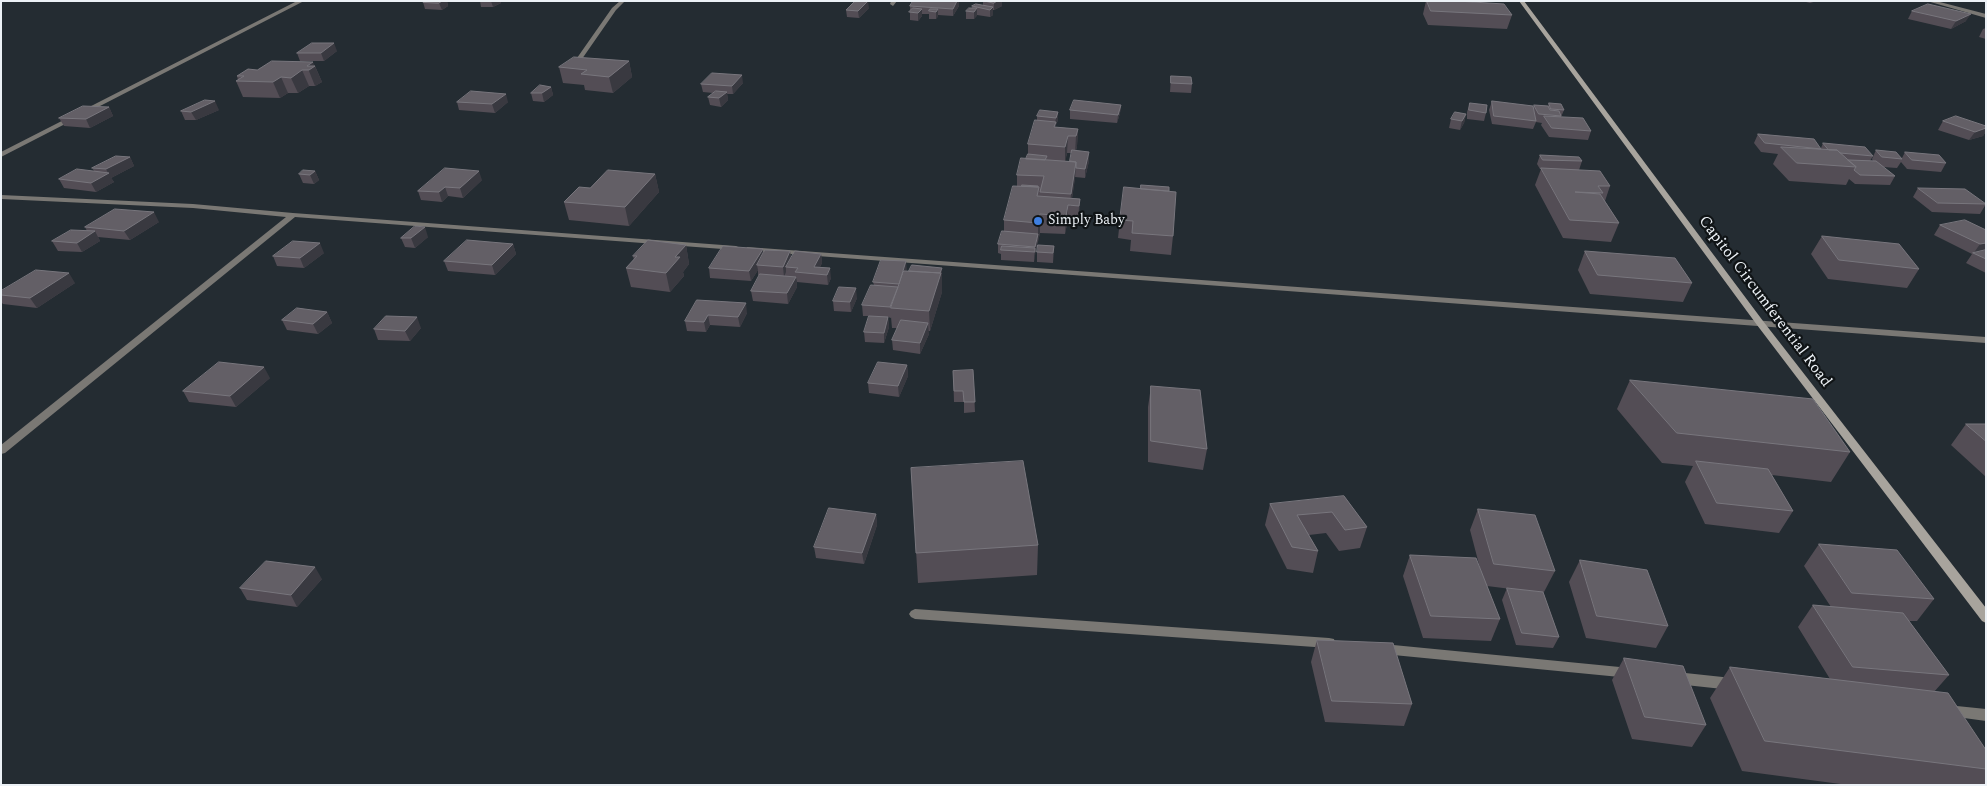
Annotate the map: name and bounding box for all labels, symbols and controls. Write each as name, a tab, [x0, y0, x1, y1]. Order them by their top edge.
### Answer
place label: Simply Baby	[1048, 213, 1125, 229]
street label: Capitol Circumferential Road	[1693, 213, 1835, 391]
marker: Simply Baby	[1032, 215, 1044, 227]

